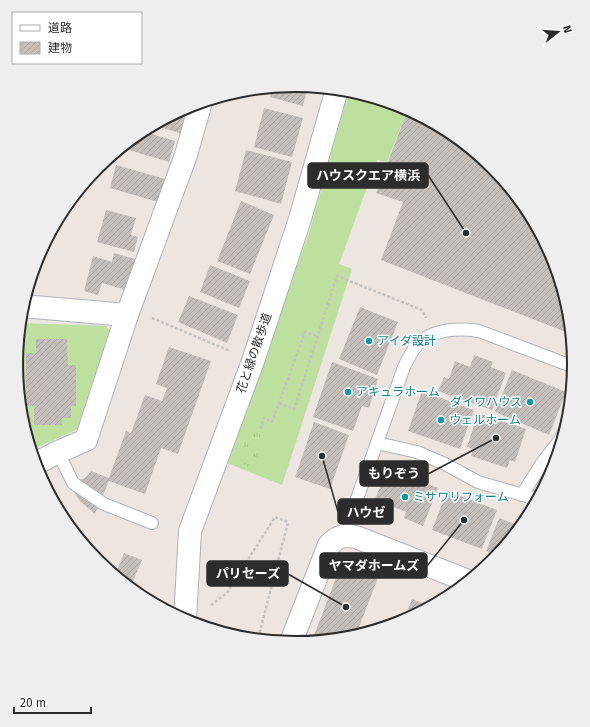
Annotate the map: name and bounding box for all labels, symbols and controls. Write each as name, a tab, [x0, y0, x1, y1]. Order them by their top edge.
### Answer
legend	[12, 12, 142, 64]
north arrow	[538, 12, 578, 52]
text: 道路	[48, 21, 72, 35]
text: N	[560, 24, 574, 35]
text: 建物	[48, 41, 72, 55]
callout: ハウスクエア横浜	[308, 163, 428, 188]
text: ハウスクエア横浜	[316, 168, 420, 183]
street label: 花と緑の散歩道	[234, 311, 274, 395]
place label: アイダ設計	[377, 334, 436, 348]
marker: アイダ設計	[364, 336, 374, 346]
place label: アキュラホーム	[356, 385, 440, 399]
marker: アキュラホーム	[343, 387, 353, 397]
place label: ダイワハウス	[450, 395, 522, 409]
marker: ダイワハウス	[525, 397, 535, 407]
place label: ウェルホーム	[449, 413, 521, 427]
marker: ウェルホーム	[436, 415, 446, 425]
callout: もりぞう	[360, 461, 428, 486]
text: もりぞう	[368, 466, 420, 481]
place label: ミサワリフォーム	[413, 490, 509, 504]
marker: ミサワリフォーム	[400, 492, 410, 502]
callout: ハウゼ	[338, 499, 393, 524]
text: ハウゼ	[346, 505, 386, 520]
callout: ヤマダホームズ	[320, 553, 427, 578]
text: ヤマダホームズ	[329, 558, 419, 573]
callout: パリセーズ	[207, 561, 288, 586]
text: パリセーズ	[216, 566, 280, 581]
scale bar	[14, 689, 91, 715]
text: 20 m	[20, 696, 46, 710]

